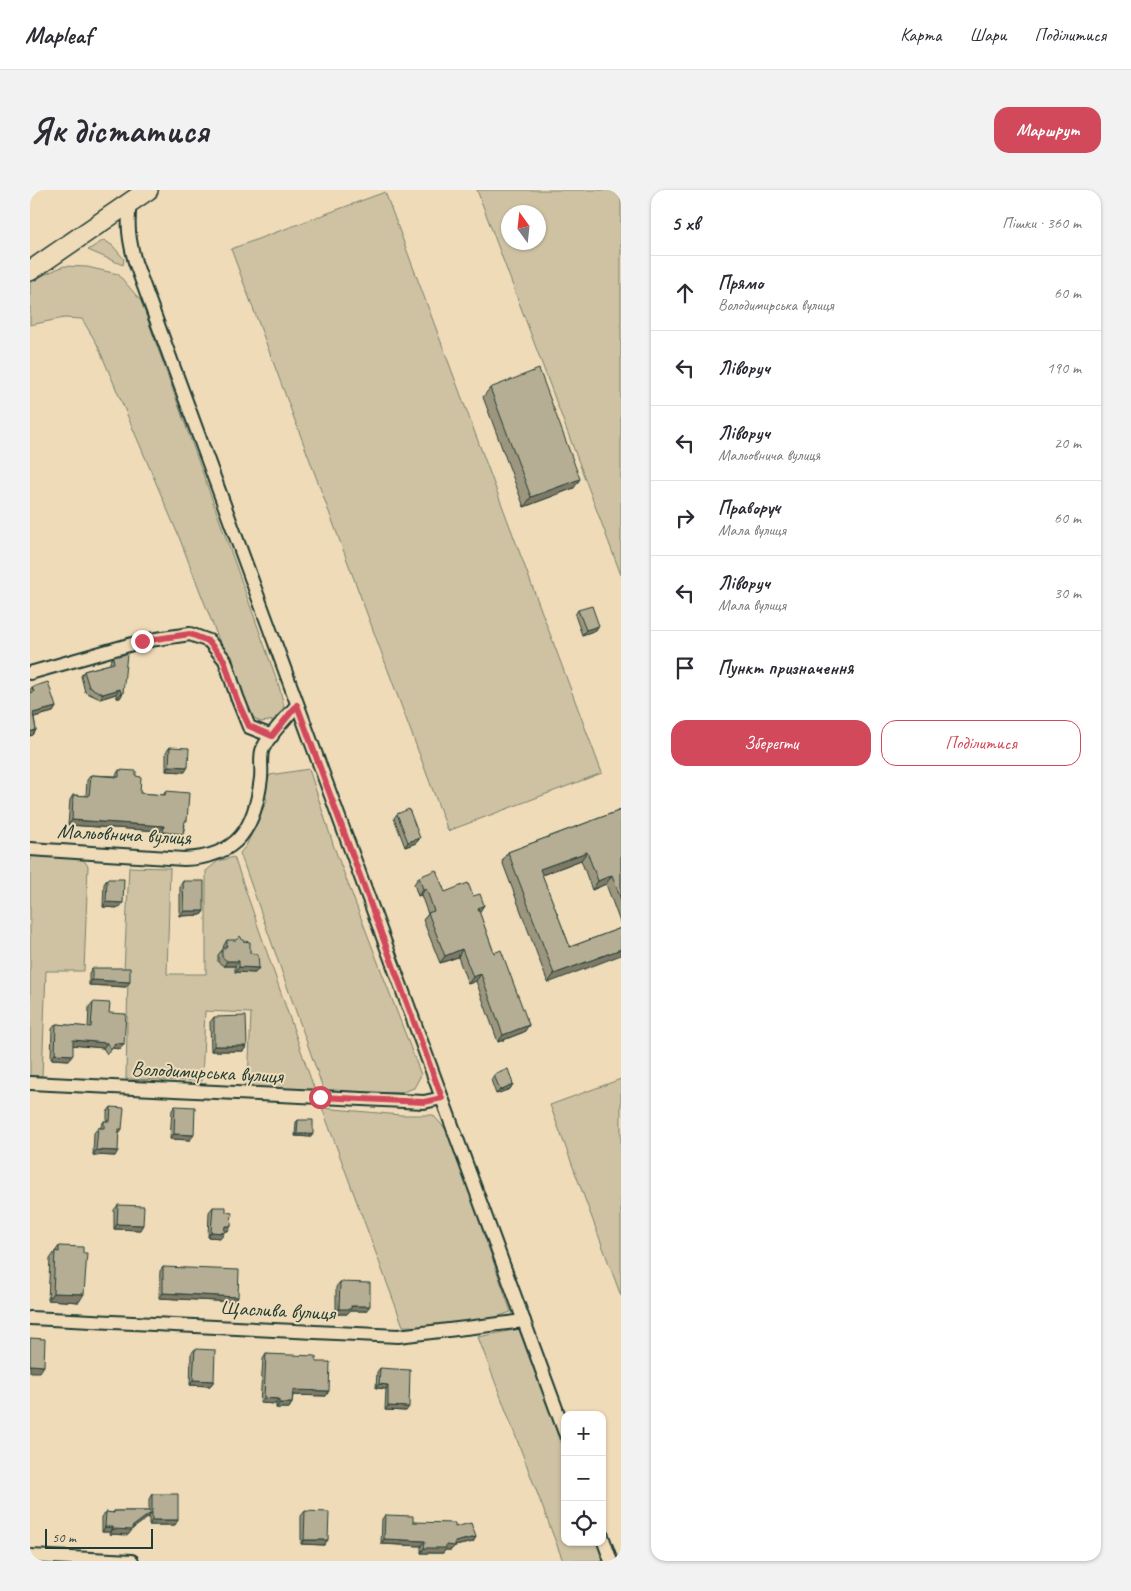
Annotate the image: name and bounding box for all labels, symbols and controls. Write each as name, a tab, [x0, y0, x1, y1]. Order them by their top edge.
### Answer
text: Mapleaf	[25, 20, 92, 50]
text: Карта	[900, 24, 941, 46]
text: Шари	[969, 24, 1006, 46]
text: Поділитися	[1034, 24, 1106, 46]
button: Маршрут	[994, 107, 1101, 153]
text: Як дістатися	[30, 108, 208, 153]
north arrow	[501, 205, 546, 250]
text: 5 хв	[671, 210, 699, 236]
text: Пішки · 360 m	[1002, 213, 1081, 233]
text: Прямо	[718, 271, 763, 295]
icon: ahead	[671, 279, 699, 307]
text: 60 m	[1054, 283, 1081, 303]
text: Володимирська вулиця	[718, 295, 834, 315]
icon: left	[671, 354, 699, 382]
text: Ліворуч	[718, 356, 770, 380]
text: 190 m	[1047, 358, 1081, 378]
text: Ліворуч	[718, 421, 770, 445]
icon: left	[671, 429, 699, 457]
text: 20 m	[1054, 433, 1081, 453]
text: Мальовнича вулиця	[718, 445, 820, 465]
text: Праворуч	[718, 496, 780, 520]
icon: right	[671, 504, 699, 532]
text: 60 m	[1054, 508, 1081, 528]
text: Мала вулиця	[718, 520, 786, 540]
text: Ліворуч	[718, 571, 770, 595]
icon: left	[671, 579, 699, 607]
text: 30 m	[1054, 583, 1081, 603]
text: Мала вулиця	[718, 595, 786, 615]
route end	[131, 630, 154, 653]
icon: arrive	[671, 654, 699, 682]
text: Пункт призначення	[718, 656, 853, 680]
button: Зберегти	[671, 720, 871, 766]
button: Поділитися	[881, 720, 1081, 766]
street label: Мальовнича вулиця	[56, 818, 193, 851]
street label: Володимирська вулиця	[131, 1055, 285, 1089]
route start	[309, 1086, 332, 1109]
street label: Щаслива вулиця	[220, 1294, 338, 1326]
map controls	[561, 1411, 606, 1546]
button: +	[561, 1411, 606, 1456]
button: −	[561, 1456, 606, 1501]
button: locate	[561, 1501, 606, 1546]
scale bar	[45, 1526, 152, 1549]
text: 50 m	[52, 1529, 76, 1546]

